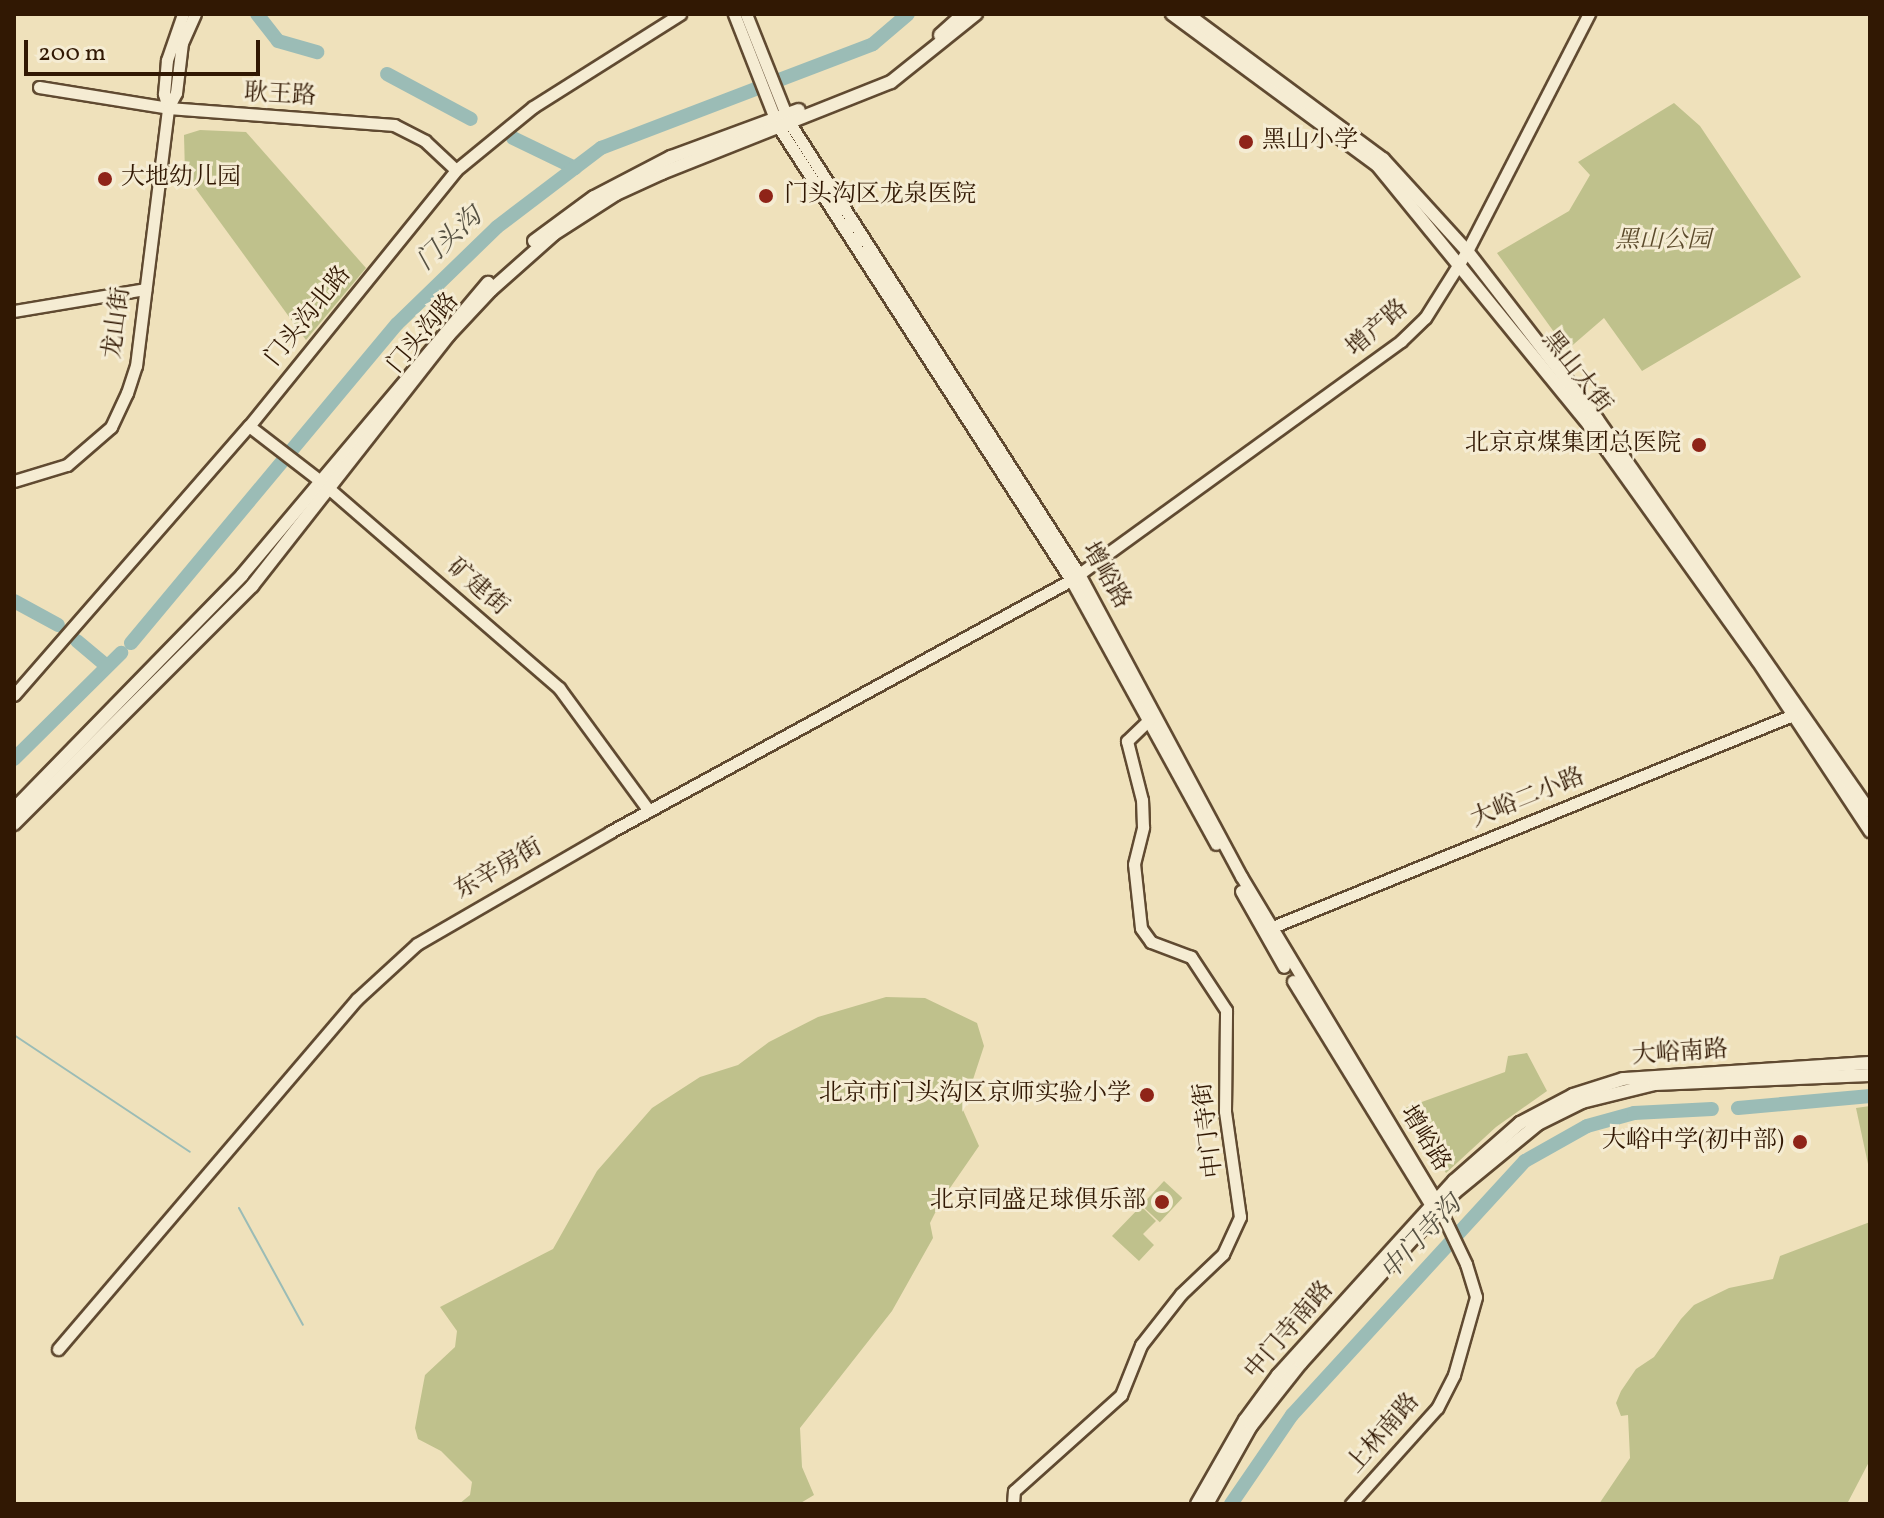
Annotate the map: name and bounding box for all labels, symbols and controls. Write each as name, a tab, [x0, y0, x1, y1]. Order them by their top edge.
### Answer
scale bar	[28, 24, 264, 74]
text: 200 m	[38, 37, 106, 71]
street label: 耿王路	[243, 80, 317, 112]
place label: 黑山小学	[1262, 128, 1358, 156]
marker: 黑山小学	[1237, 133, 1255, 151]
place label: 大地幼儿园	[121, 165, 241, 193]
marker: 大地幼儿园	[96, 170, 114, 188]
place label: 门头沟区龙泉医院	[784, 182, 976, 210]
marker: 门头沟区龙泉医院	[755, 185, 777, 207]
water label: 门头沟	[411, 202, 489, 278]
park label: 黑山公园	[1615, 228, 1711, 256]
street label: 门头沟北路	[260, 261, 358, 373]
street label: 龙山街	[99, 285, 137, 361]
street label: 门头沟路	[382, 288, 466, 380]
street label: 增产路	[1341, 295, 1415, 363]
street label: 黑山大街	[1535, 326, 1617, 420]
place label: 北京京煤集团总医院	[1465, 431, 1681, 459]
marker: 北京京煤集团总医院	[1688, 434, 1710, 456]
street label: 增峪路	[1075, 538, 1135, 614]
street label: 矿建街	[440, 554, 514, 622]
street label: 大峪二小路	[1467, 763, 1589, 835]
street label: 东辛房街	[450, 834, 548, 906]
street label: 大峪南路	[1631, 1036, 1729, 1072]
place label: 北京市门头沟区京师实验小学	[819, 1081, 1131, 1109]
street label: 中门寺街	[1190, 1081, 1230, 1179]
marker: 北京市门头沟区京师实验小学	[1138, 1086, 1156, 1104]
street label: 增峪路	[1393, 1101, 1455, 1177]
place label: 大峪中学(初中部)	[1602, 1128, 1784, 1156]
marker: 大峪中学(初中部)	[1791, 1133, 1809, 1151]
place label: 北京同盛足球俱乐部	[930, 1188, 1146, 1216]
water label: 中门寺沟	[1375, 1190, 1469, 1288]
marker: 北京同盛足球俱乐部	[1153, 1193, 1171, 1211]
street label: 中门寺南路	[1240, 1276, 1340, 1386]
street label: 上林南路	[1342, 1388, 1426, 1480]

